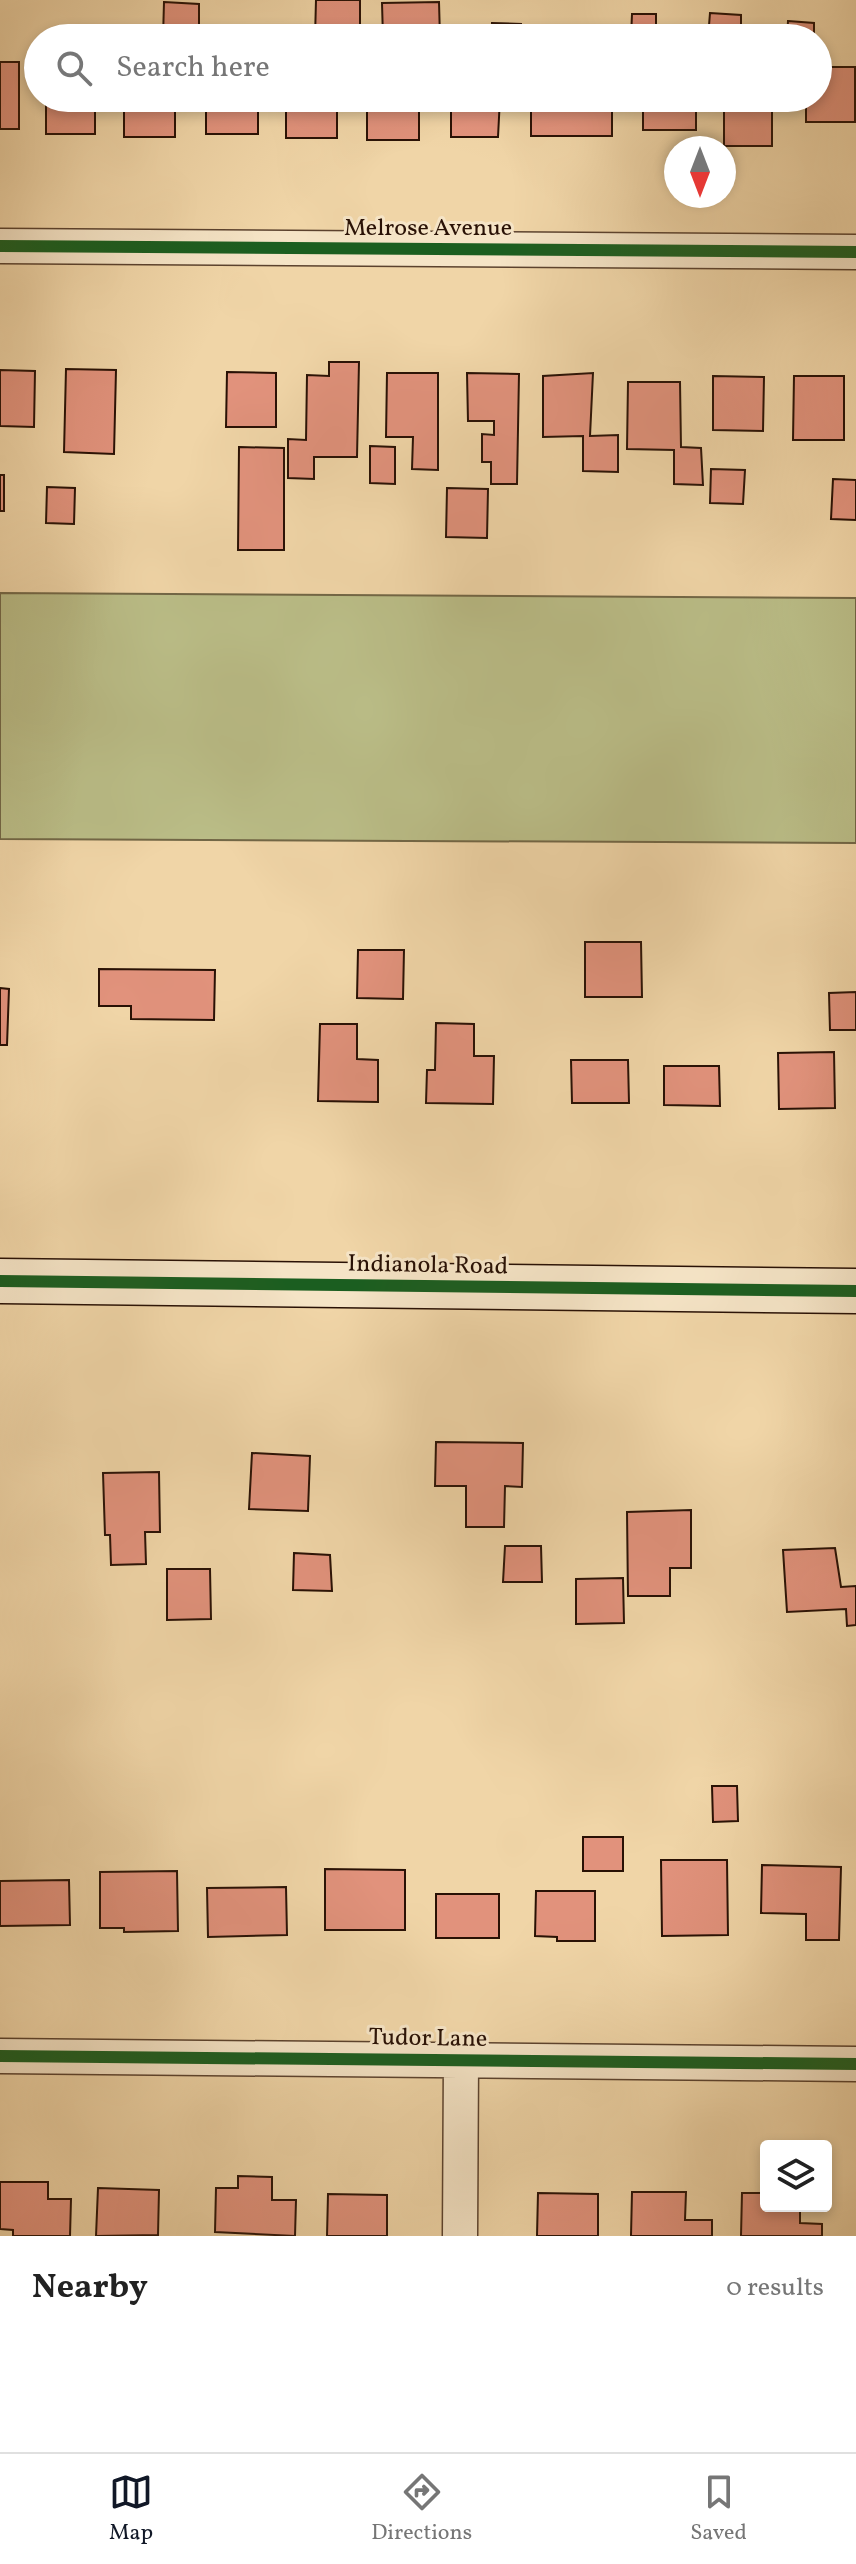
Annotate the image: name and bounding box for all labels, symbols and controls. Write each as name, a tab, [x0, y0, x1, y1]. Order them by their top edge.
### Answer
search box	[24, 24, 832, 112]
icon: search	[52, 46, 96, 90]
text: Search here	[116, 47, 270, 89]
north arrow	[664, 136, 736, 208]
street label: Melrose Avenue	[344, 212, 512, 246]
street label: Indianola Road	[347, 1248, 509, 1284]
street label: Tudor Lane	[368, 2021, 488, 2057]
map controls	[760, 2140, 832, 2212]
button: layers	[760, 2140, 832, 2212]
text: Nearby	[32, 2265, 148, 2312]
text: 0 results	[726, 2270, 824, 2306]
tab: Map	[109, 2470, 153, 2549]
tab: Directions	[371, 2470, 472, 2549]
tab: Saved	[690, 2470, 747, 2549]

